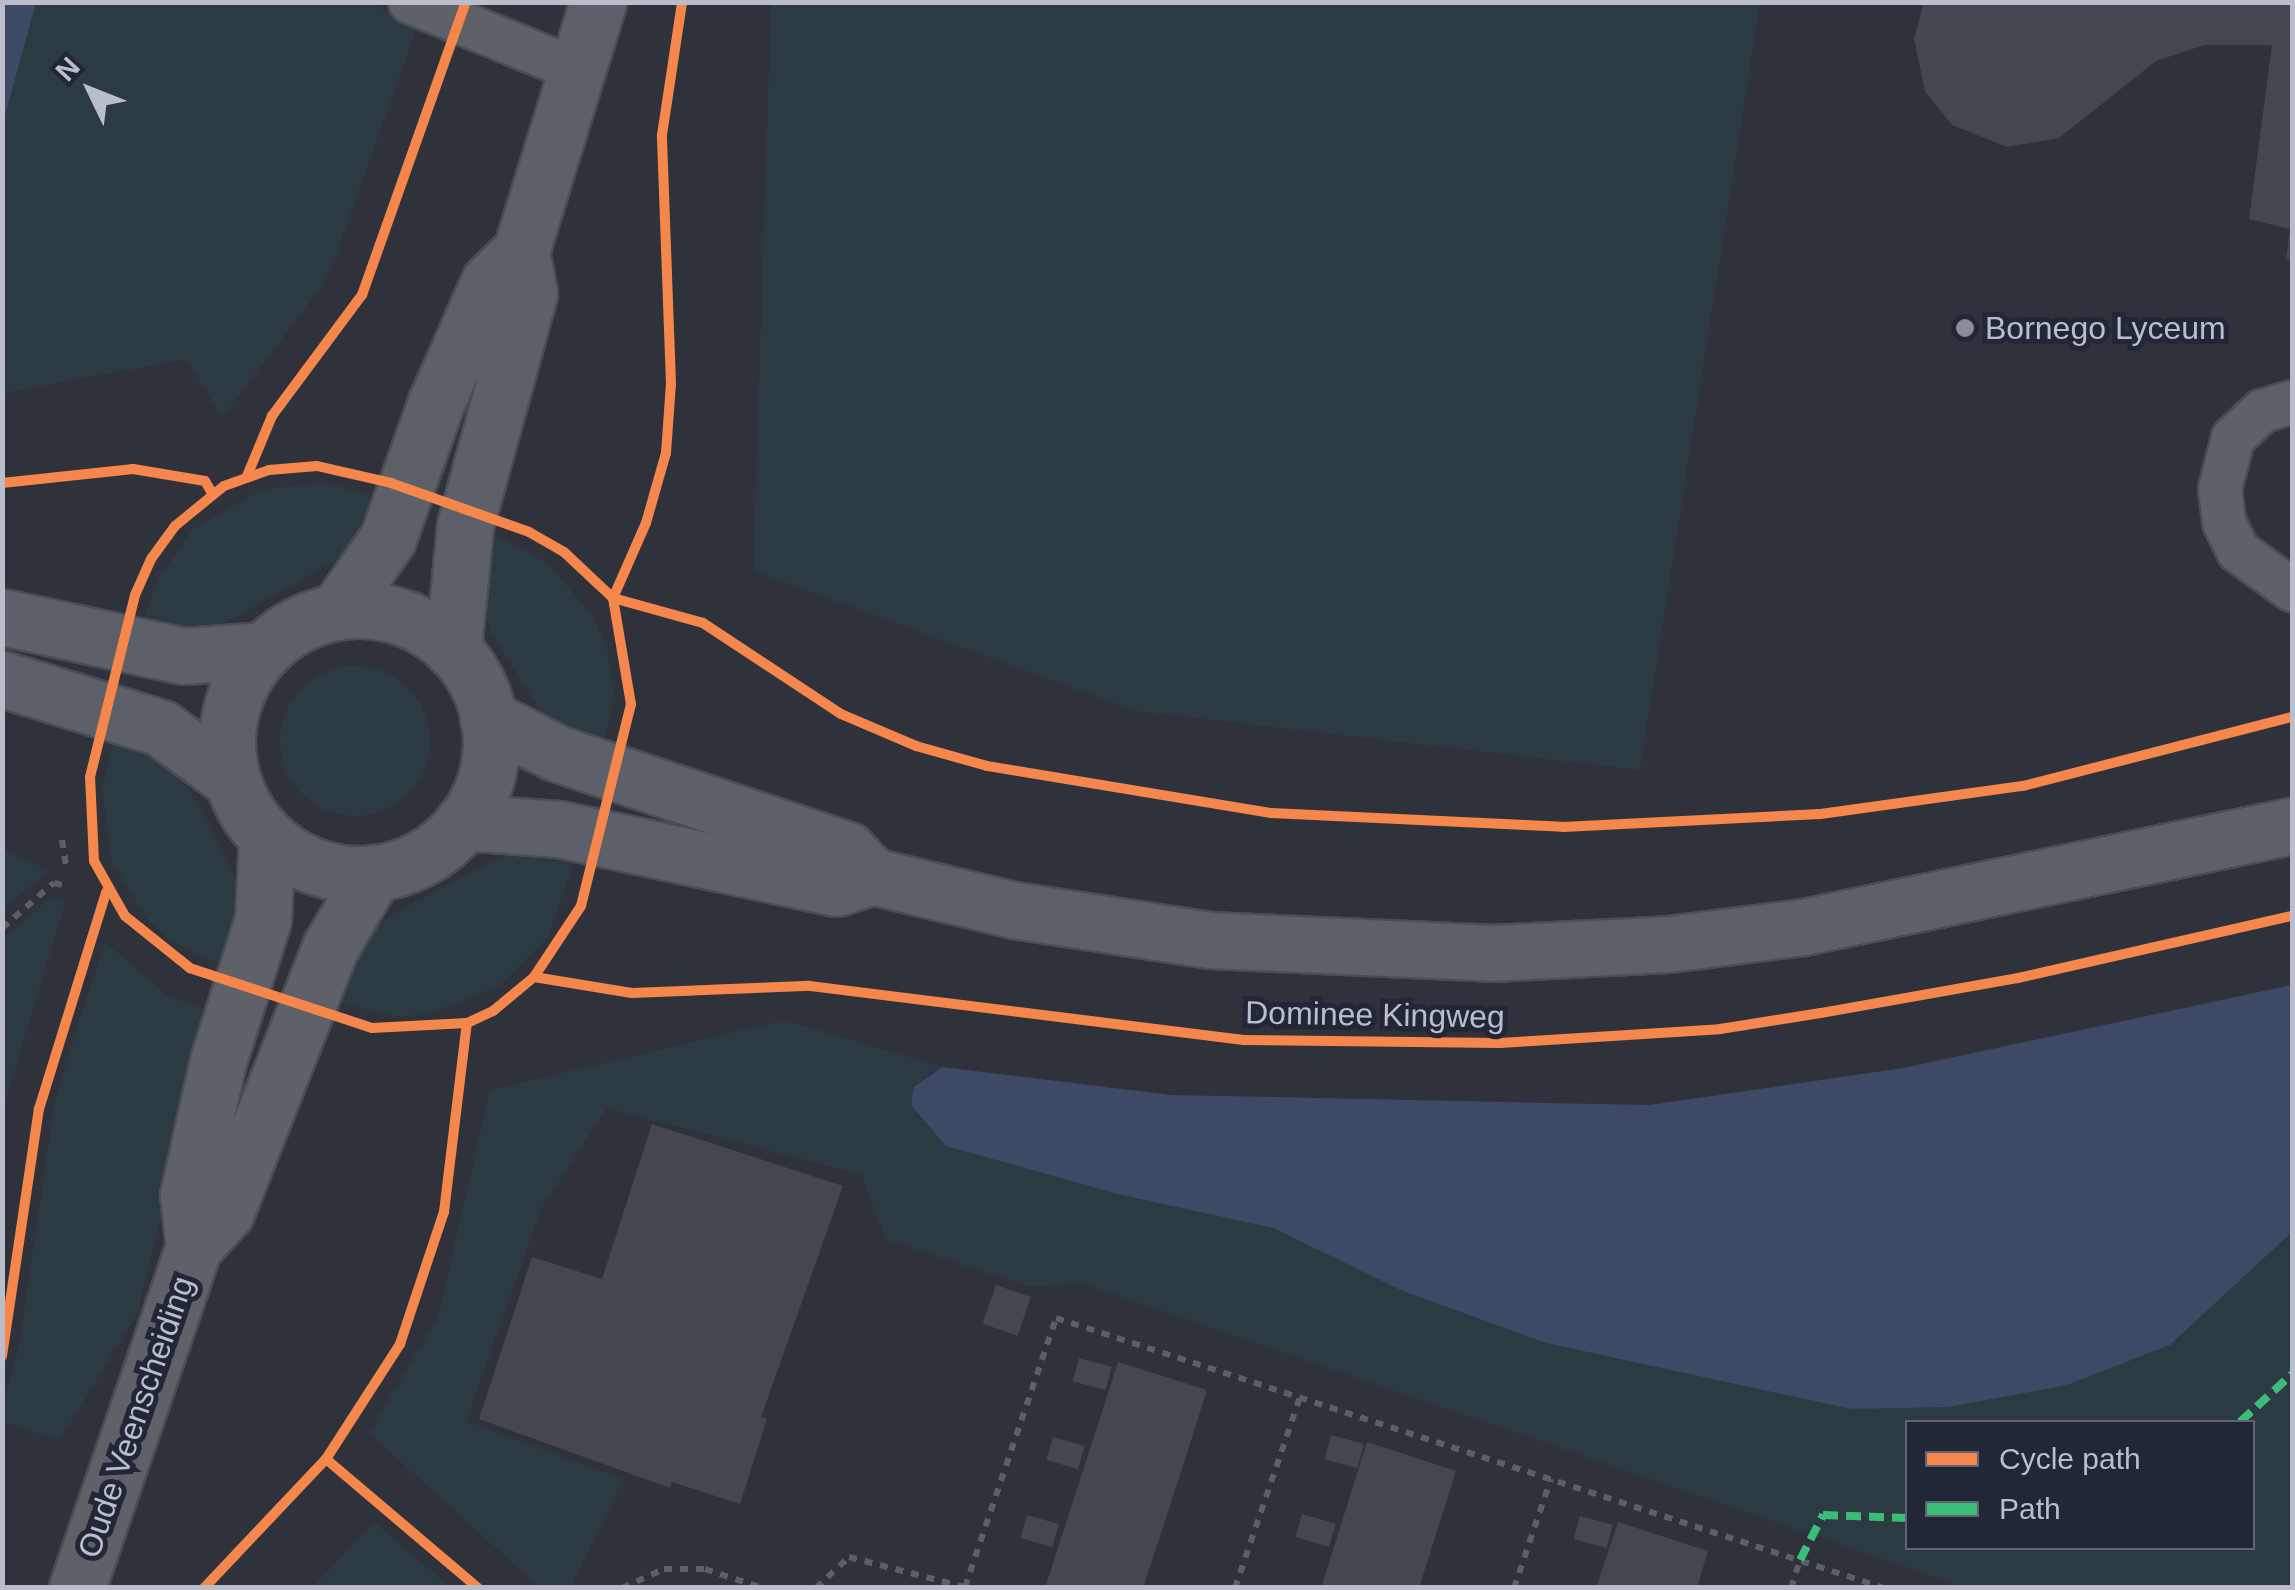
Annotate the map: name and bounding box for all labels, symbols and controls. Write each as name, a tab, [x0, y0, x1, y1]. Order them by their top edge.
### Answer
north arrow	[40, 40, 140, 140]
text: N	[49, 51, 86, 87]
place label: Bornego Lyceum	[1985, 309, 2226, 347]
marker: Bornego Lyceum	[1954, 317, 1976, 339]
street label: Dominee Kingweg	[1245, 994, 1505, 1036]
street label: Oude Veenscheiding	[70, 1271, 202, 1563]
legend	[1905, 1420, 2255, 1550]
text: Cycle path	[1999, 1442, 2141, 1475]
text: Path	[1999, 1492, 2061, 1525]

